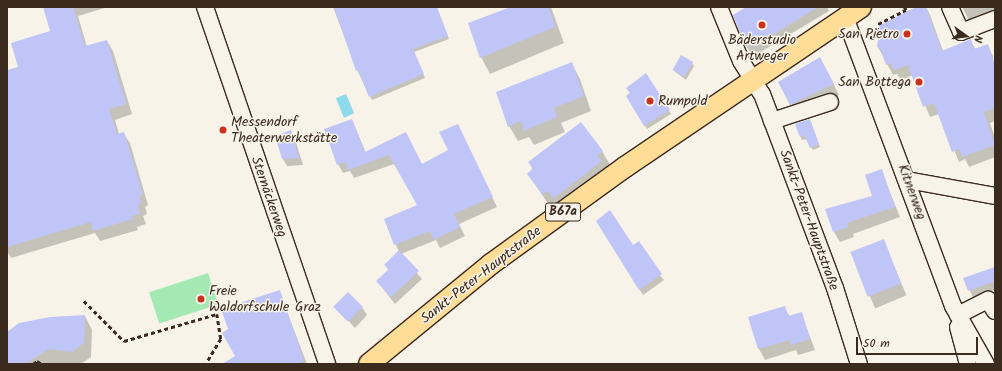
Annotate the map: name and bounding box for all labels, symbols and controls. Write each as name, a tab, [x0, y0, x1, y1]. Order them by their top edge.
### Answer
north arrow	[946, 16, 986, 56]
marker: Bäderstudio Artweger	[757, 20, 767, 30]
place label: San Pietro	[838, 26, 899, 42]
marker: San Pietro	[902, 29, 912, 39]
place label: Bäderstudio Artweger	[728, 32, 796, 64]
text: N	[968, 33, 987, 44]
place label: San Bottega	[838, 74, 911, 90]
marker: San Bottega	[914, 77, 924, 87]
place label: Rumpold	[658, 93, 708, 109]
marker: Rumpold	[645, 96, 655, 106]
place label: Messendorf Theaterwerkstätte	[231, 114, 337, 146]
marker: Messendorf Theaterwerkstätte	[218, 125, 228, 135]
street label: Sankt-Peter-Hauptstraße	[776, 147, 842, 293]
street label: Sternäckerweg	[247, 155, 291, 239]
street label: Kitnerweg	[894, 162, 930, 222]
road number: B67a	[545, 201, 581, 223]
street label: Sankt-Peter-Hauptstraße	[417, 223, 545, 327]
place label: Freie Waldorfschule Graz	[209, 283, 321, 316]
marker: Freie Waldorfschule Graz	[196, 294, 206, 304]
scale bar	[858, 329, 980, 355]
text: 50 m	[863, 334, 890, 353]

